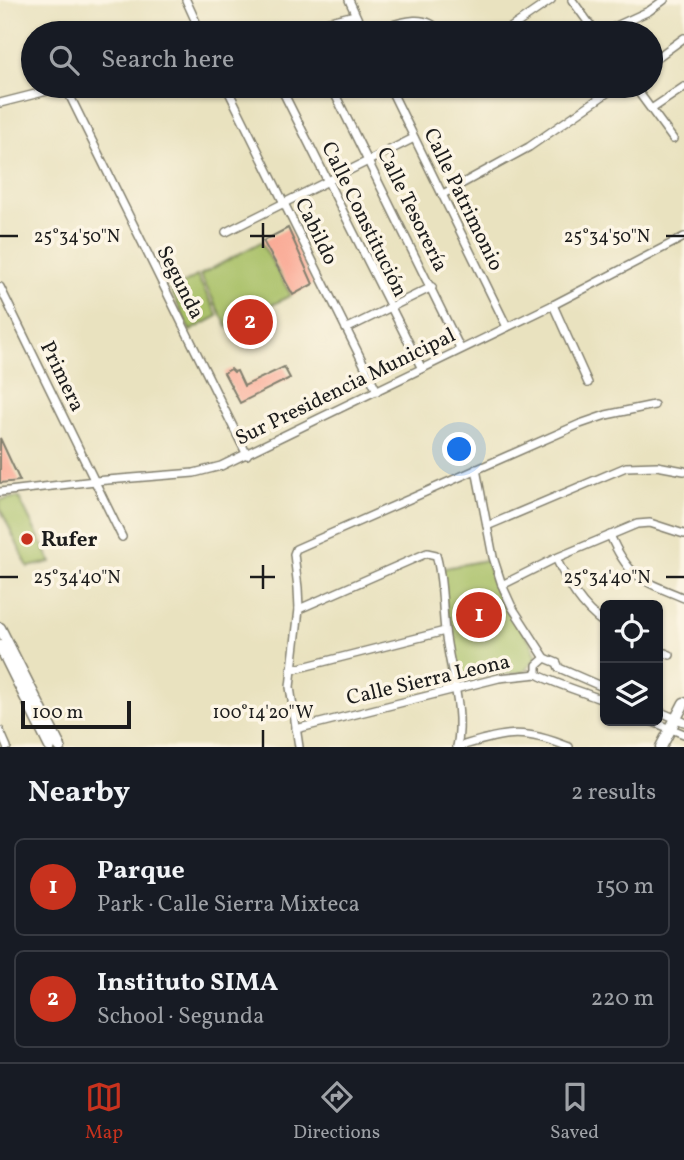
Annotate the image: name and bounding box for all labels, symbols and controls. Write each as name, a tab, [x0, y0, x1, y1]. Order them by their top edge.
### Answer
search box	[21, 21, 663, 98]
icon: search	[45, 41, 83, 79]
text: Search here	[101, 42, 234, 78]
street label: Calle Patrimonio	[416, 123, 510, 276]
street label: Calle Constitución	[313, 137, 414, 302]
street label: Calle Tesorería	[369, 142, 454, 277]
street label: Cabildo	[287, 193, 344, 270]
text: 25°34'50"N	[34, 225, 120, 250]
text: 25°34'50"N	[564, 225, 650, 250]
street label: Segunda	[149, 241, 211, 324]
pin: 2	[227, 296, 273, 348]
street label: Sur Presidencia Municipal	[231, 321, 461, 453]
street label: Primera	[32, 337, 91, 417]
your location	[442, 432, 476, 466]
place label: Rufer	[41, 526, 98, 555]
marker: Rufer	[19, 531, 35, 547]
text: 25°34'40"N	[34, 566, 121, 591]
text: 25°34'40"N	[564, 566, 651, 591]
pin: 1	[456, 589, 502, 641]
map controls	[600, 600, 663, 726]
button: locate	[600, 600, 663, 663]
street label: Calle Sierra Leona	[344, 648, 513, 713]
button: layers	[600, 663, 663, 726]
scale bar	[21, 698, 131, 730]
text: 100 m	[32, 700, 83, 726]
text: 100°14'20"W	[213, 701, 314, 726]
text: Nearby	[28, 772, 130, 814]
text: 2 results	[571, 777, 656, 809]
text: Parque	[97, 853, 185, 889]
text: 1	[48, 871, 58, 903]
text: 150 m	[596, 871, 654, 903]
text: Park · Calle Sierra Mixteca	[97, 889, 360, 921]
text: Instituto SIMA	[97, 965, 278, 1001]
text: 2	[47, 983, 59, 1015]
text: 220 m	[591, 983, 654, 1015]
text: School · Segunda	[97, 1001, 264, 1033]
tab: Map	[85, 1078, 123, 1146]
tab: Directions	[293, 1078, 380, 1146]
tab: Saved	[550, 1078, 599, 1146]

